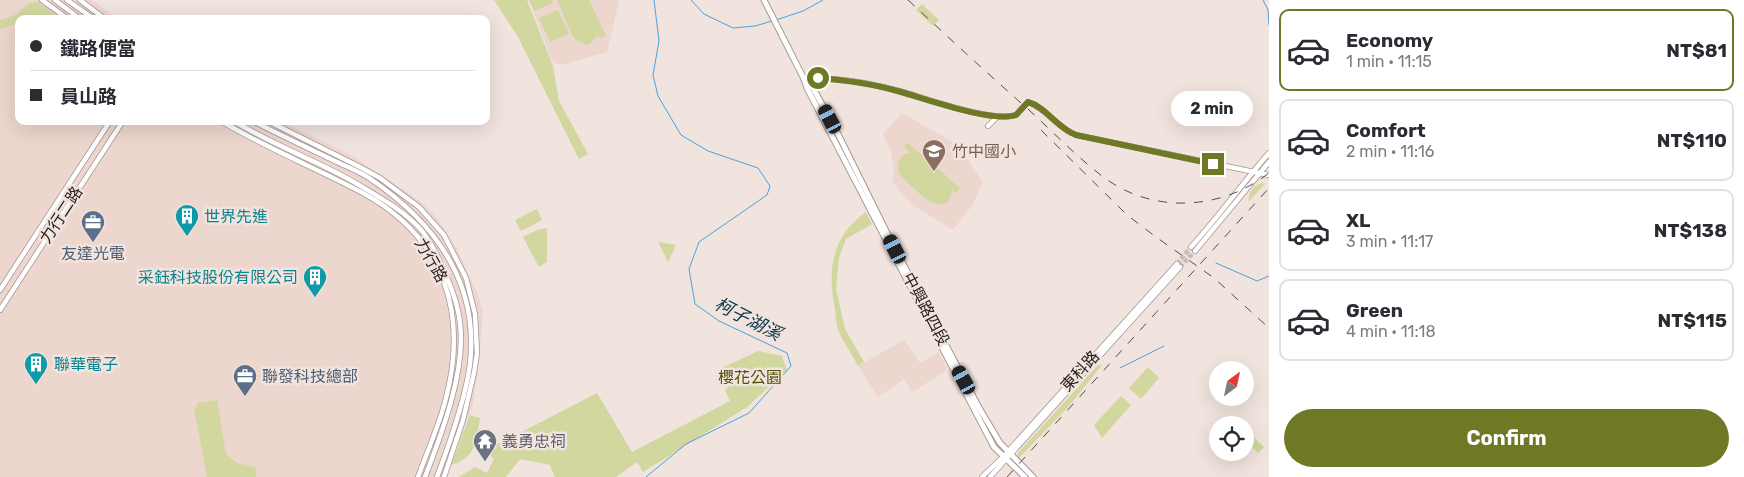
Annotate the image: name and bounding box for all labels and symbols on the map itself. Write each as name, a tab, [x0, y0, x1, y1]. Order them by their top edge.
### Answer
route start	[807, 67, 829, 89]
callout: 2 min	[1172, 91, 1254, 126]
car	[816, 102, 843, 136]
school or university icon: 竹中國小	[921, 138, 947, 172]
place label: 竹中國小	[952, 142, 1016, 161]
route end	[1202, 153, 1224, 175]
street label: 力行二路	[36, 183, 86, 247]
building icon: 世界先進	[174, 203, 200, 237]
place label: 世界先進	[204, 207, 268, 226]
office icon: 友達光電	[80, 209, 106, 243]
car	[881, 232, 908, 266]
street label: 力行路	[411, 234, 451, 286]
place label: 友達光電	[61, 244, 125, 263]
building icon: 采鈺科技股份有限公司	[302, 264, 328, 298]
place label: 采鈺科技股份有限公司	[138, 268, 298, 287]
street label: 中興路四段	[899, 269, 953, 349]
water label: 柯子湖溪	[711, 293, 788, 347]
street label: 東科路	[1057, 347, 1103, 395]
building icon: 聯華電子	[23, 351, 49, 385]
place label: 聯華電子	[54, 355, 118, 374]
north arrow	[1209, 361, 1254, 406]
office icon: 聯發科技總部	[232, 363, 258, 397]
car	[950, 363, 977, 397]
place label: 聯發科技總部	[262, 367, 358, 386]
park label: 櫻花公園	[718, 368, 782, 387]
temple icon: 義勇忠祠	[472, 428, 498, 462]
place label: 義勇忠祠	[502, 432, 566, 451]

